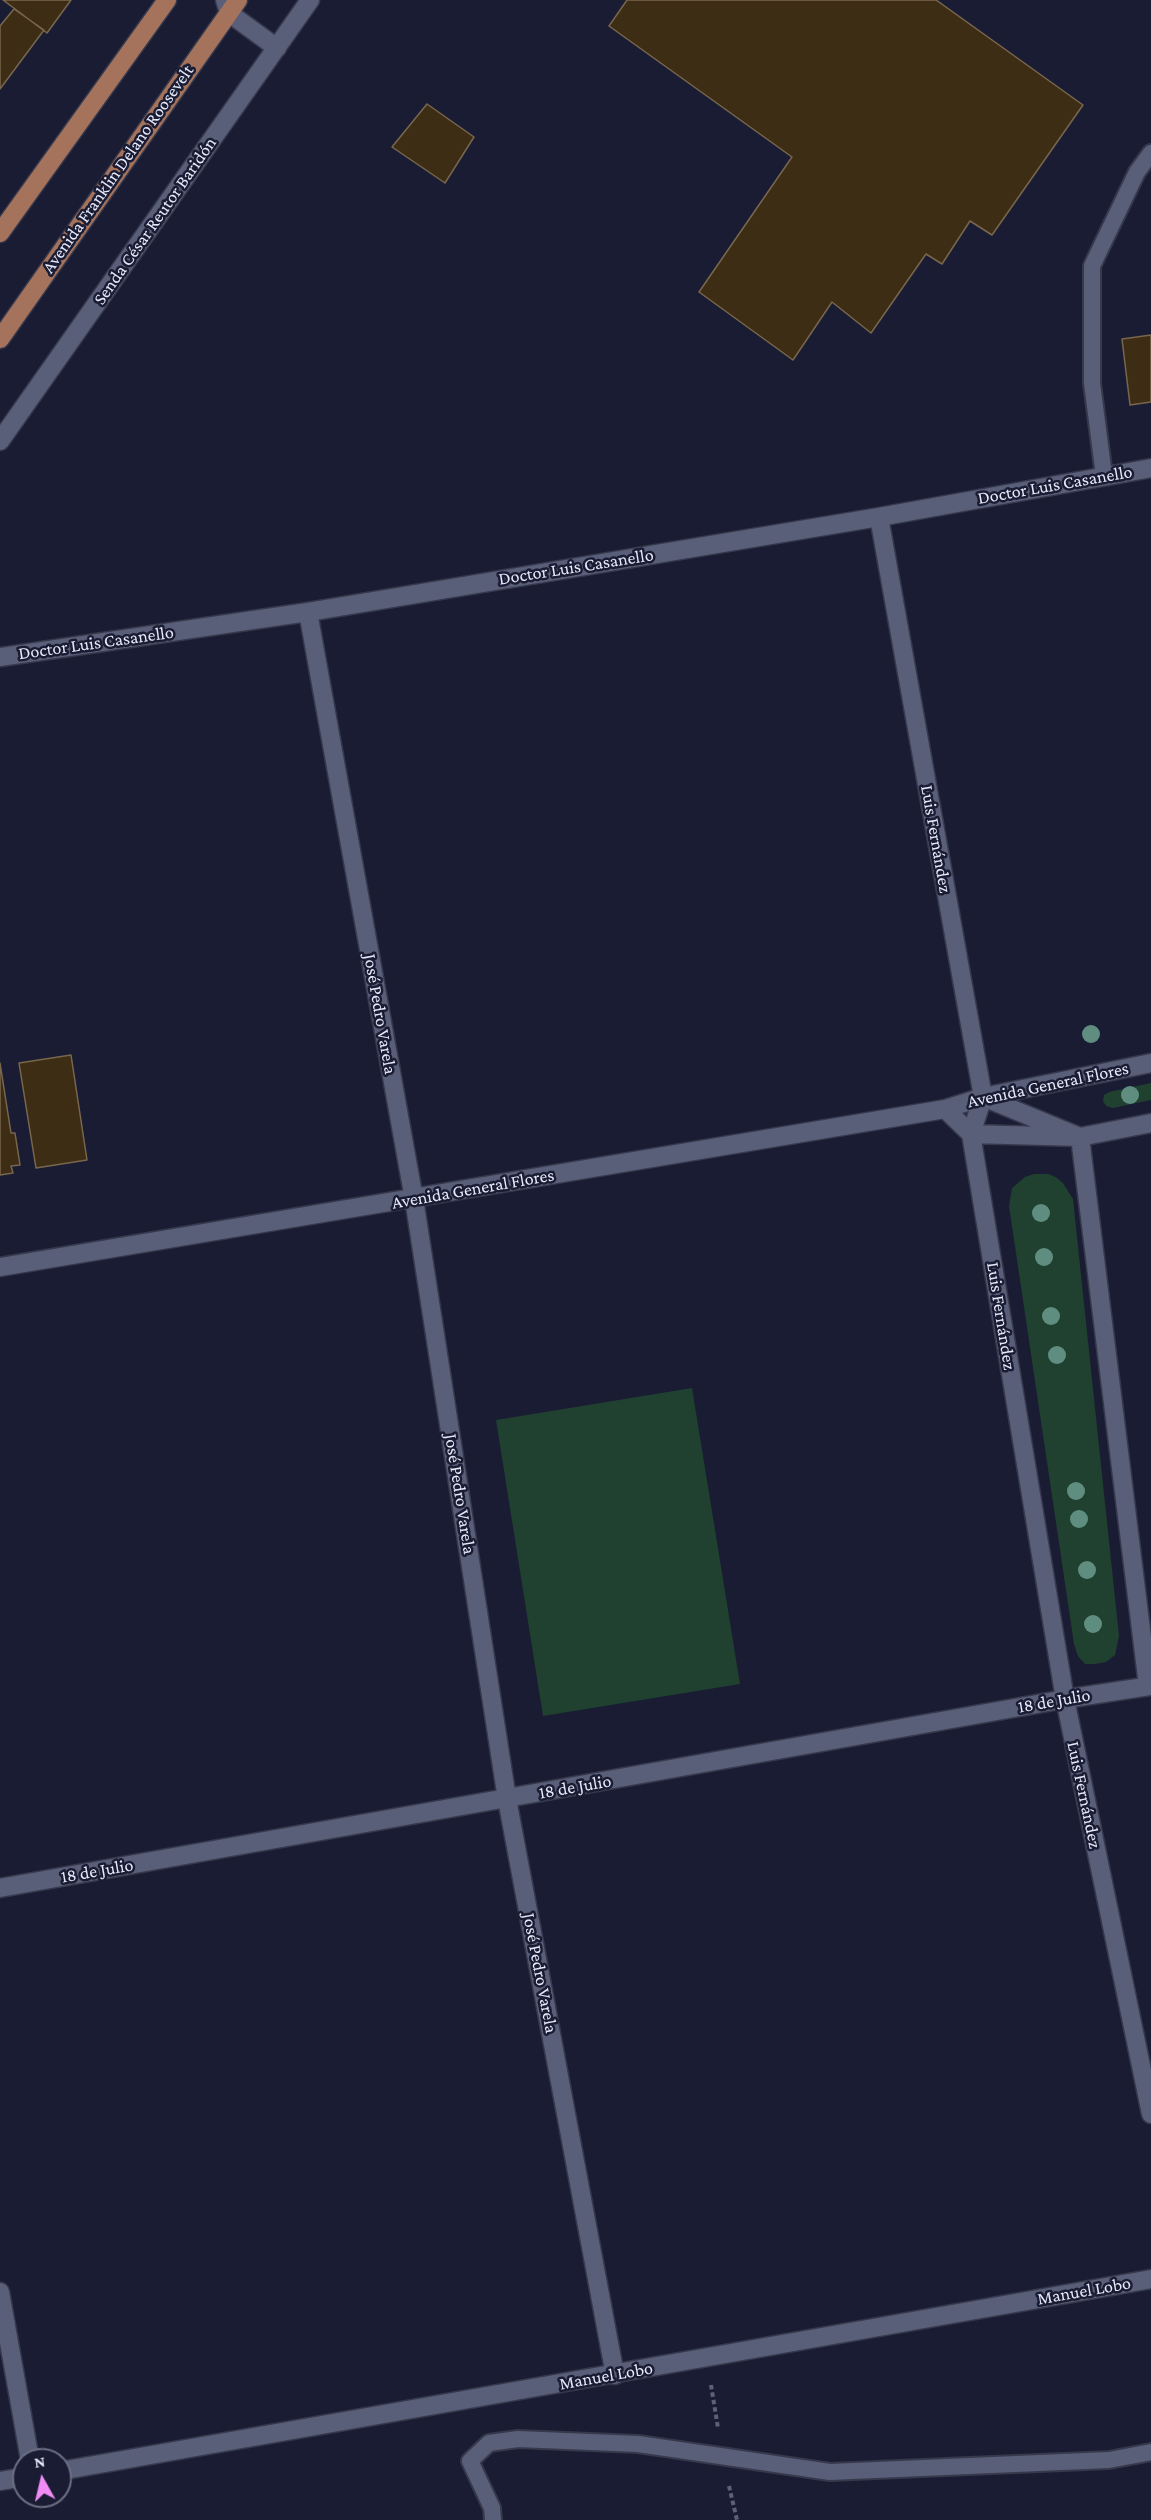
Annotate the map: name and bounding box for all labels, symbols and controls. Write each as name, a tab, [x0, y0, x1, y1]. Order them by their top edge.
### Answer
street label: Avenida Franklin Delano Roosevelt	[38, 61, 198, 277]
street label: Senda César Reutor Baridón	[89, 133, 221, 309]
street label: Doctor Luis Casanello	[976, 461, 1134, 509]
street label: Doctor Luis Casanello	[497, 544, 655, 590]
street label: Doctor Luis Casanello	[17, 621, 175, 665]
street label: Luis Fernández	[916, 783, 956, 895]
street label: José Pedro Varela	[359, 952, 401, 1076]
street label: Avenida General Flores	[965, 1057, 1131, 1113]
street label: Avenida General Flores	[390, 1164, 556, 1214]
street label: Luis Fernández	[982, 1260, 1020, 1372]
street label: José Pedro Varela	[440, 1432, 480, 1556]
street label: 18 de Julio	[1016, 1684, 1092, 1718]
street label: Luis Fernández	[1062, 1739, 1106, 1851]
street label: 18 de Julio	[537, 1770, 613, 1804]
street label: 18 de Julio	[59, 1854, 135, 1888]
street label: José Pedro Varela	[518, 1911, 562, 2035]
street label: Manuel Lobo	[1036, 2272, 1132, 2310]
street label: Manuel Lobo	[558, 2357, 654, 2395]
north arrow	[12, 2448, 72, 2508]
text: N	[33, 2452, 46, 2471]

